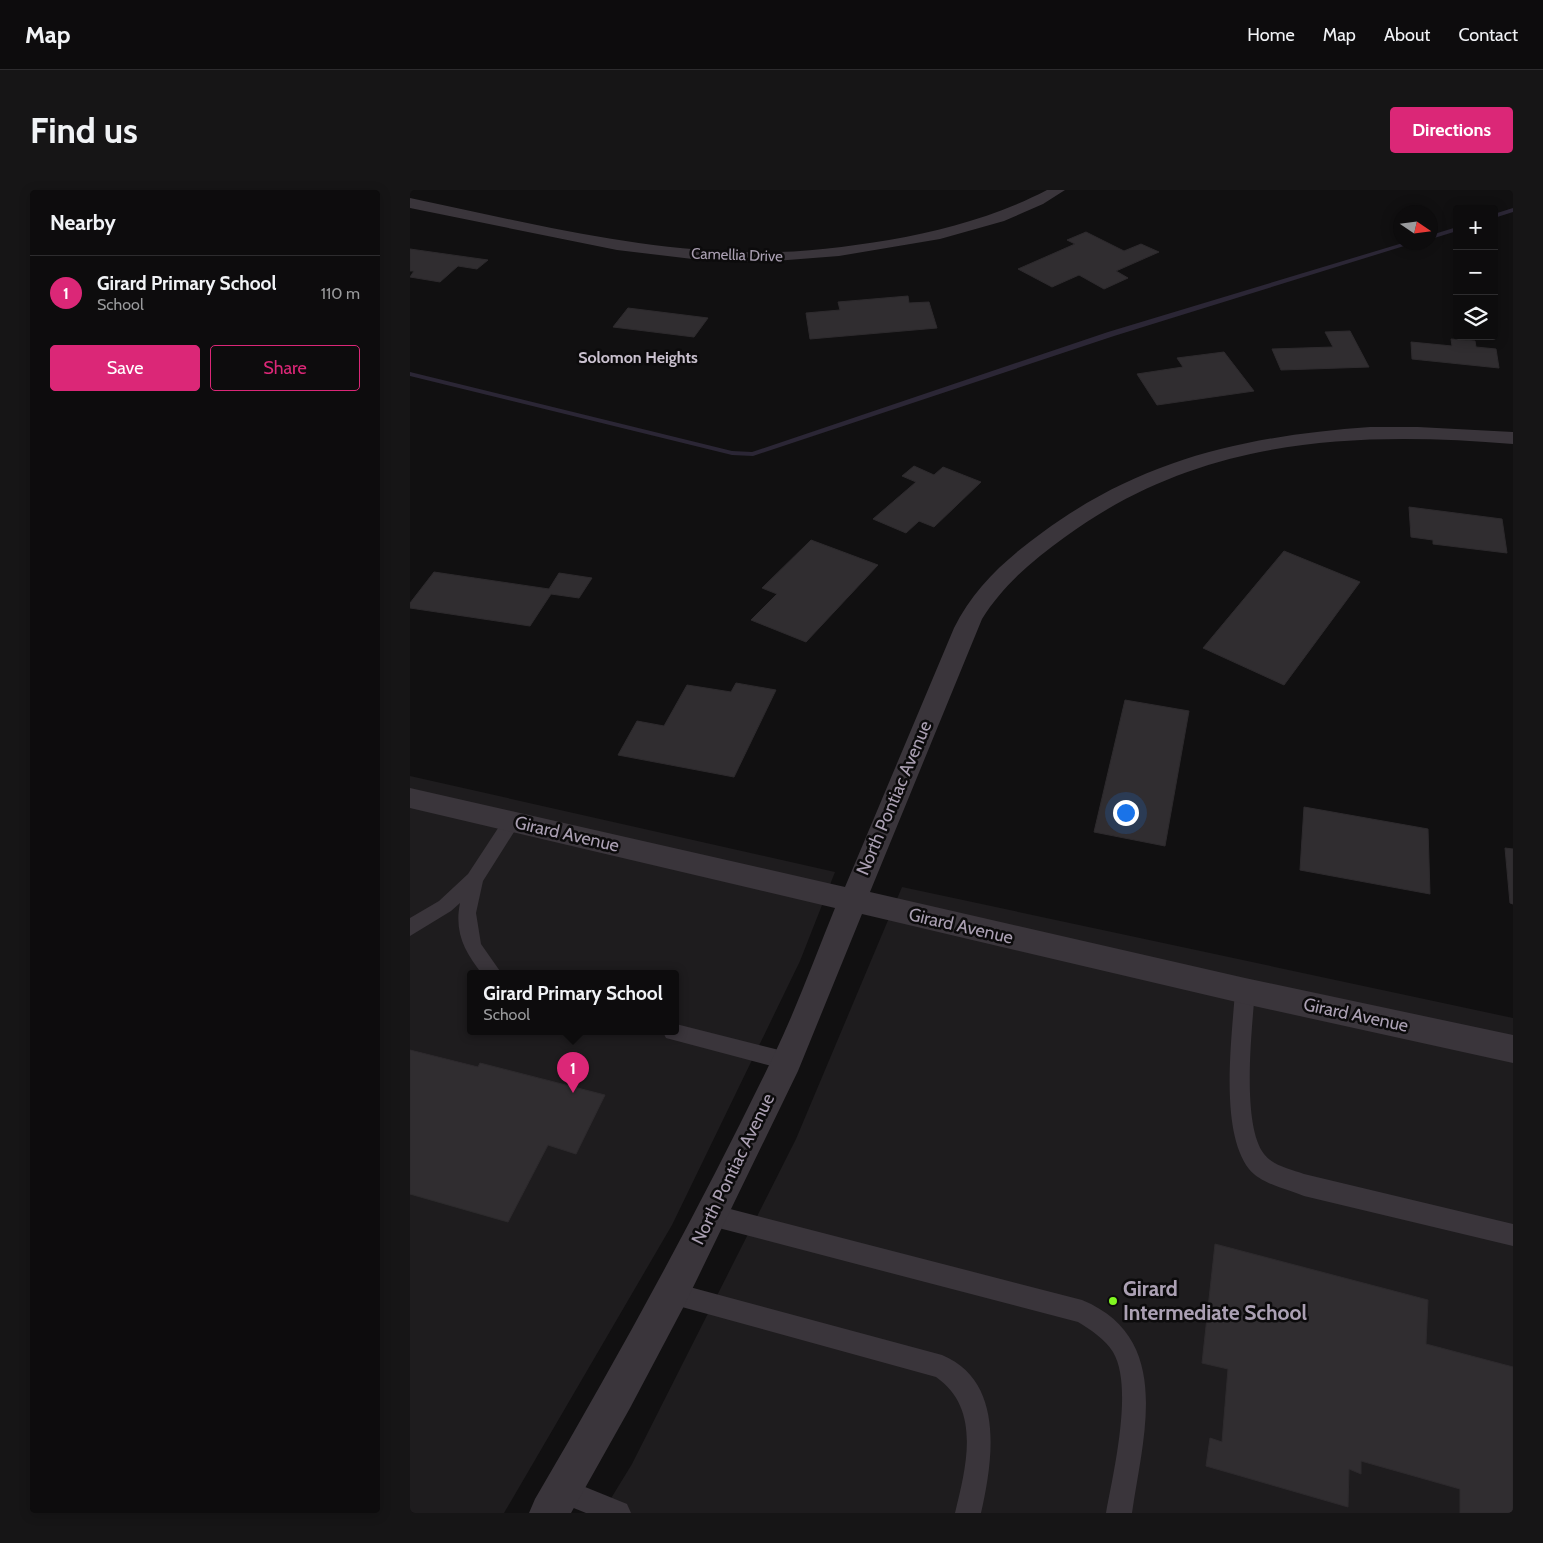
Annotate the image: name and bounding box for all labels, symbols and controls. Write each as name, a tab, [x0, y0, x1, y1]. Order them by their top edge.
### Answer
text: Map	[25, 20, 71, 49]
text: Home	[1247, 24, 1295, 46]
text: Map	[1323, 24, 1356, 46]
text: About	[1384, 24, 1430, 46]
text: Contact	[1458, 24, 1518, 46]
button: Directions	[1390, 107, 1513, 153]
text: Find us	[30, 109, 138, 152]
north arrow	[1393, 205, 1438, 250]
map controls	[1453, 205, 1498, 340]
button: +	[1453, 205, 1498, 250]
text: Nearby	[50, 210, 116, 235]
street label: Camellia Drive	[691, 244, 783, 266]
button: −	[1453, 250, 1498, 295]
text: Girard Primary School	[97, 272, 276, 295]
text: 1	[63, 284, 69, 303]
text: 110 m	[321, 284, 360, 303]
text: School	[97, 295, 144, 314]
button: layers	[1453, 295, 1498, 340]
button: Save	[50, 345, 200, 391]
button: Share	[210, 345, 360, 391]
district label: Solomon Heights	[578, 348, 698, 367]
street label: North Pontiac Avenue	[852, 717, 936, 879]
your location	[1113, 800, 1139, 826]
street label: Girard Avenue	[513, 811, 621, 857]
street label: Girard Avenue	[907, 903, 1015, 949]
popup	[467, 970, 679, 1035]
text: Girard Primary School	[483, 982, 663, 1005]
street label: Girard Avenue	[1302, 993, 1410, 1037]
text: School	[483, 1005, 530, 1024]
pin: 1	[557, 1052, 589, 1093]
street label: North Pontiac Avenue	[687, 1090, 779, 1248]
place label: Girard Intermediate School	[1123, 1276, 1308, 1325]
marker: Girard Intermediate School	[1107, 1295, 1119, 1307]

